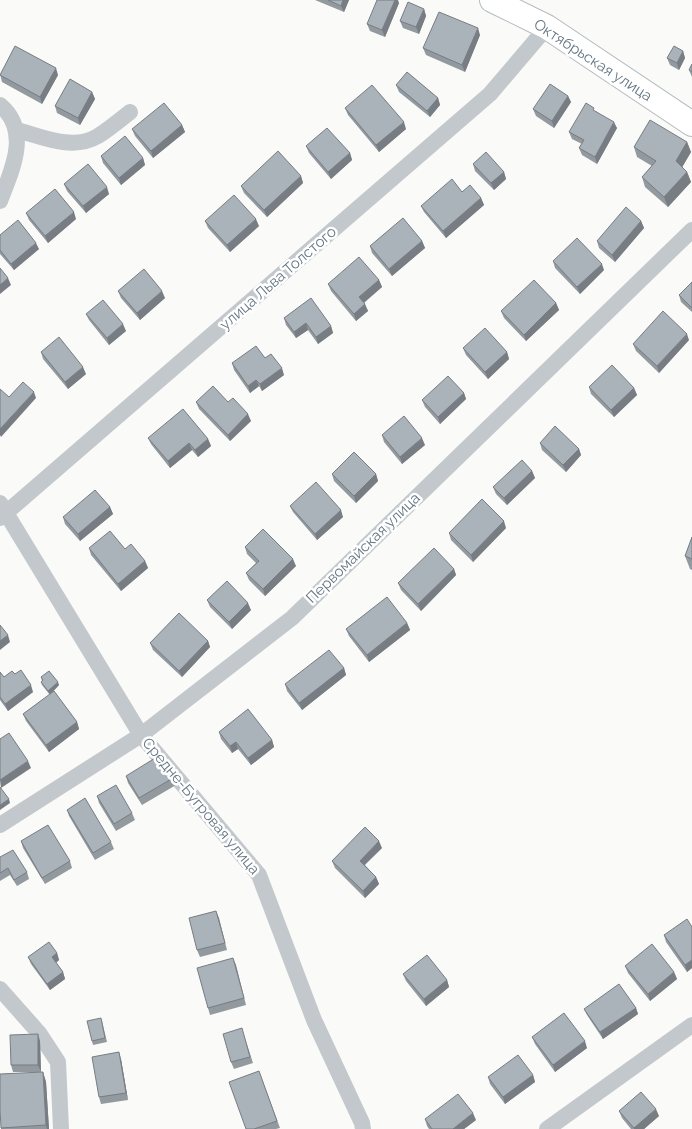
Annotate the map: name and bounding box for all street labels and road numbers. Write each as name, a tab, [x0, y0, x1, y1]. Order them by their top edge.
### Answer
street label: Октябрьская улица	[531, 15, 655, 105]
street label: улица Льва Толстого	[216, 223, 340, 333]
street label: Первомайская улица	[302, 489, 424, 607]
street label: Средне-Бугровая улица	[139, 734, 263, 878]

